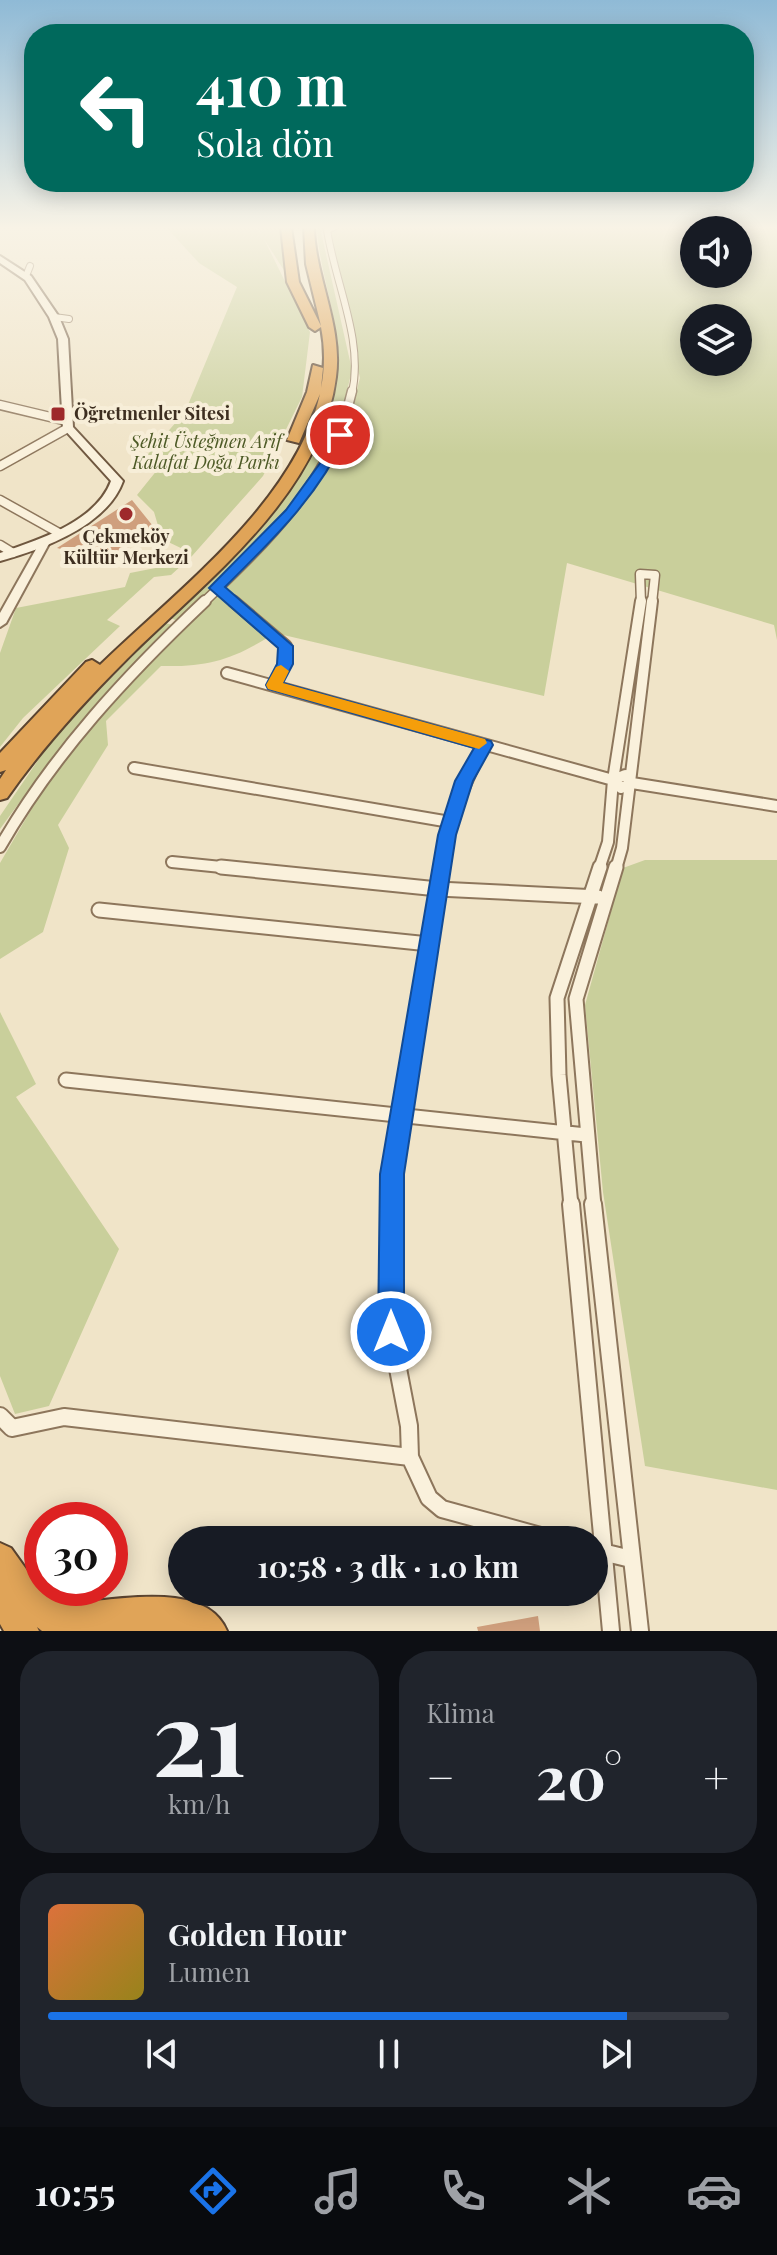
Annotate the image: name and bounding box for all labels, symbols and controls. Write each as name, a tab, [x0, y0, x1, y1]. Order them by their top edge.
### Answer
text: 410 m	[196, 46, 347, 121]
icon: left	[64, 56, 168, 160]
text: Sola dön	[196, 118, 334, 166]
map controls	[680, 216, 752, 376]
button: sound	[680, 216, 752, 288]
button: layers	[680, 304, 752, 376]
place label: Öğretmenler Sitesi	[74, 401, 230, 425]
pin	[306, 401, 374, 469]
marker: Öğretmenler Sitesi	[49, 405, 67, 423]
icon: arrive	[318, 413, 362, 457]
park label: Şehit Üsteğmen Arif Kalafat Doğa Parkı	[129, 429, 285, 474]
marker: Çekmeköy Kültür Merkezi	[117, 505, 135, 523]
place label: Çekmeköy Kültür Merkezi	[63, 524, 189, 569]
position arrow	[349, 1290, 433, 1374]
speed limit sign: 30	[24, 1502, 128, 1606]
text: 10:58 · 3 dk · 1.0 km	[257, 1546, 519, 1586]
text: 21	[152, 1664, 246, 1803]
text: Klima	[427, 1695, 495, 1730]
text: 20°	[536, 1735, 622, 1815]
text: −	[427, 1746, 455, 1805]
text: +	[703, 1746, 729, 1805]
text: km/h	[168, 1786, 230, 1821]
text: Golden Hour	[168, 1914, 347, 1954]
text: Lumen	[168, 1954, 250, 1989]
icon: previous	[140, 2032, 184, 2076]
icon: pause	[367, 2032, 411, 2076]
icon: next	[594, 2032, 638, 2076]
icon: directions	[185, 2163, 241, 2219]
icon: music	[310, 2163, 366, 2219]
icon: phone	[435, 2163, 491, 2219]
icon: climate	[561, 2163, 617, 2219]
icon: car	[686, 2163, 742, 2219]
text: 10:55	[35, 2167, 115, 2215]

